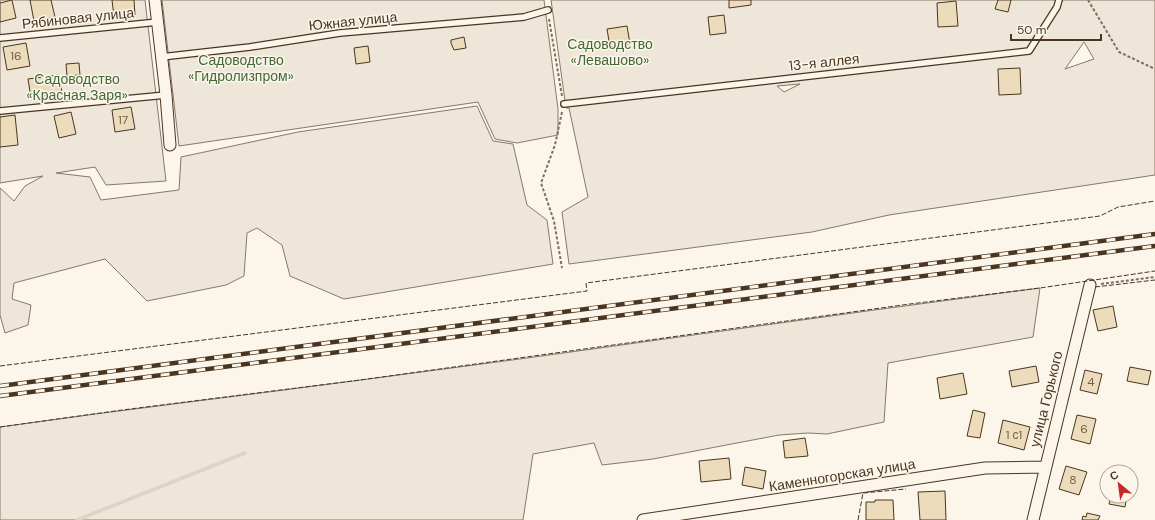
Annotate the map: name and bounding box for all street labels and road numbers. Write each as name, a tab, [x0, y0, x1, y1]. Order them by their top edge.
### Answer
street label: Рябиновая улица	[21, 3, 135, 33]
street label: Южная улица	[308, 7, 398, 35]
street label: 13-я аллея	[788, 49, 860, 75]
street label: улица Горького	[1025, 349, 1067, 449]
street label: Каменногорская улица	[768, 455, 917, 495]

